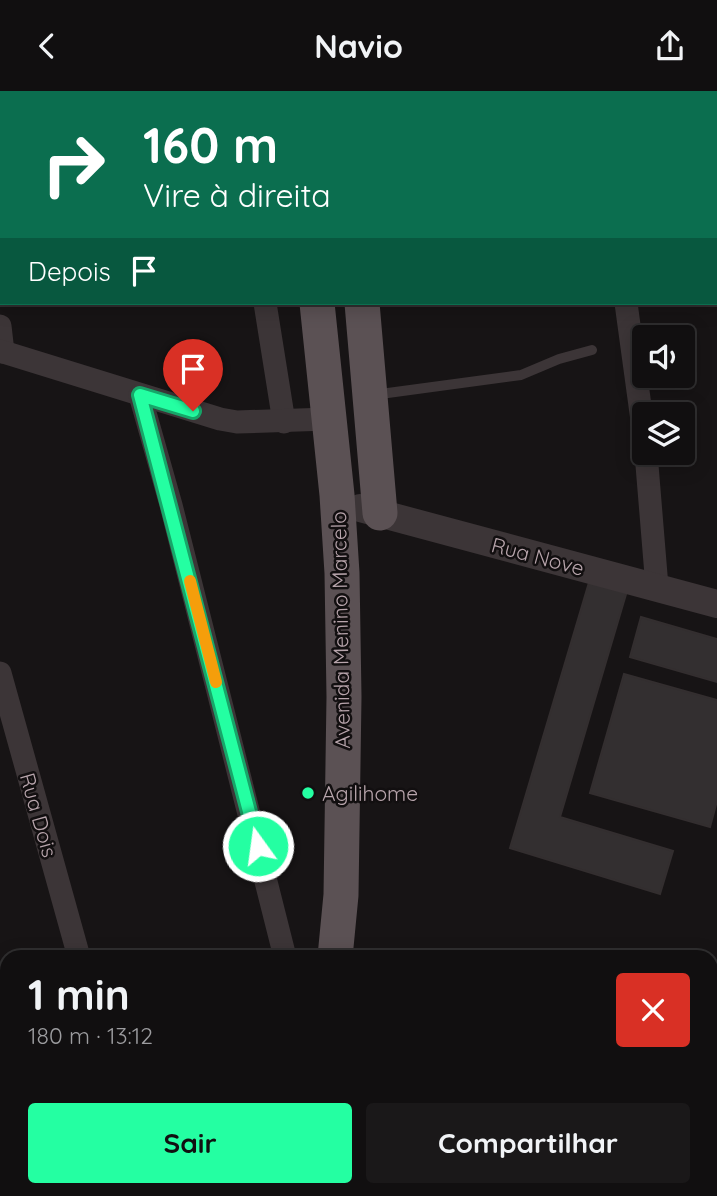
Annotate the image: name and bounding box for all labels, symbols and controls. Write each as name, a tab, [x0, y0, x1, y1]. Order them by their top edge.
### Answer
text: Navio	[314, 26, 403, 66]
icon: back	[28, 27, 66, 65]
icon: share	[651, 27, 689, 65]
text: 160 m	[143, 114, 278, 175]
icon: right	[28, 119, 119, 210]
text: Vire à direita	[143, 175, 331, 215]
icon: arrive	[125, 252, 163, 290]
text: Depois	[28, 255, 111, 288]
map controls	[632, 325, 695, 465]
button: sound	[632, 325, 695, 388]
pin	[163, 339, 223, 411]
icon: arrive	[174, 350, 212, 388]
button: layers	[632, 402, 695, 465]
street label: Avenida Menino Marcelo	[325, 511, 355, 749]
street label: Rua Nove	[489, 531, 587, 581]
street label: Rua Dois	[15, 770, 63, 860]
place label: Agilihome	[322, 780, 418, 806]
marker: Agilihome	[300, 785, 316, 801]
position arrow	[221, 809, 295, 883]
text: 1 min	[28, 968, 130, 1021]
button: close	[616, 973, 690, 1047]
text: 180 m · 13:12	[28, 1021, 153, 1050]
button: Sair	[28, 1103, 352, 1183]
button: Compartilhar	[366, 1103, 690, 1183]

